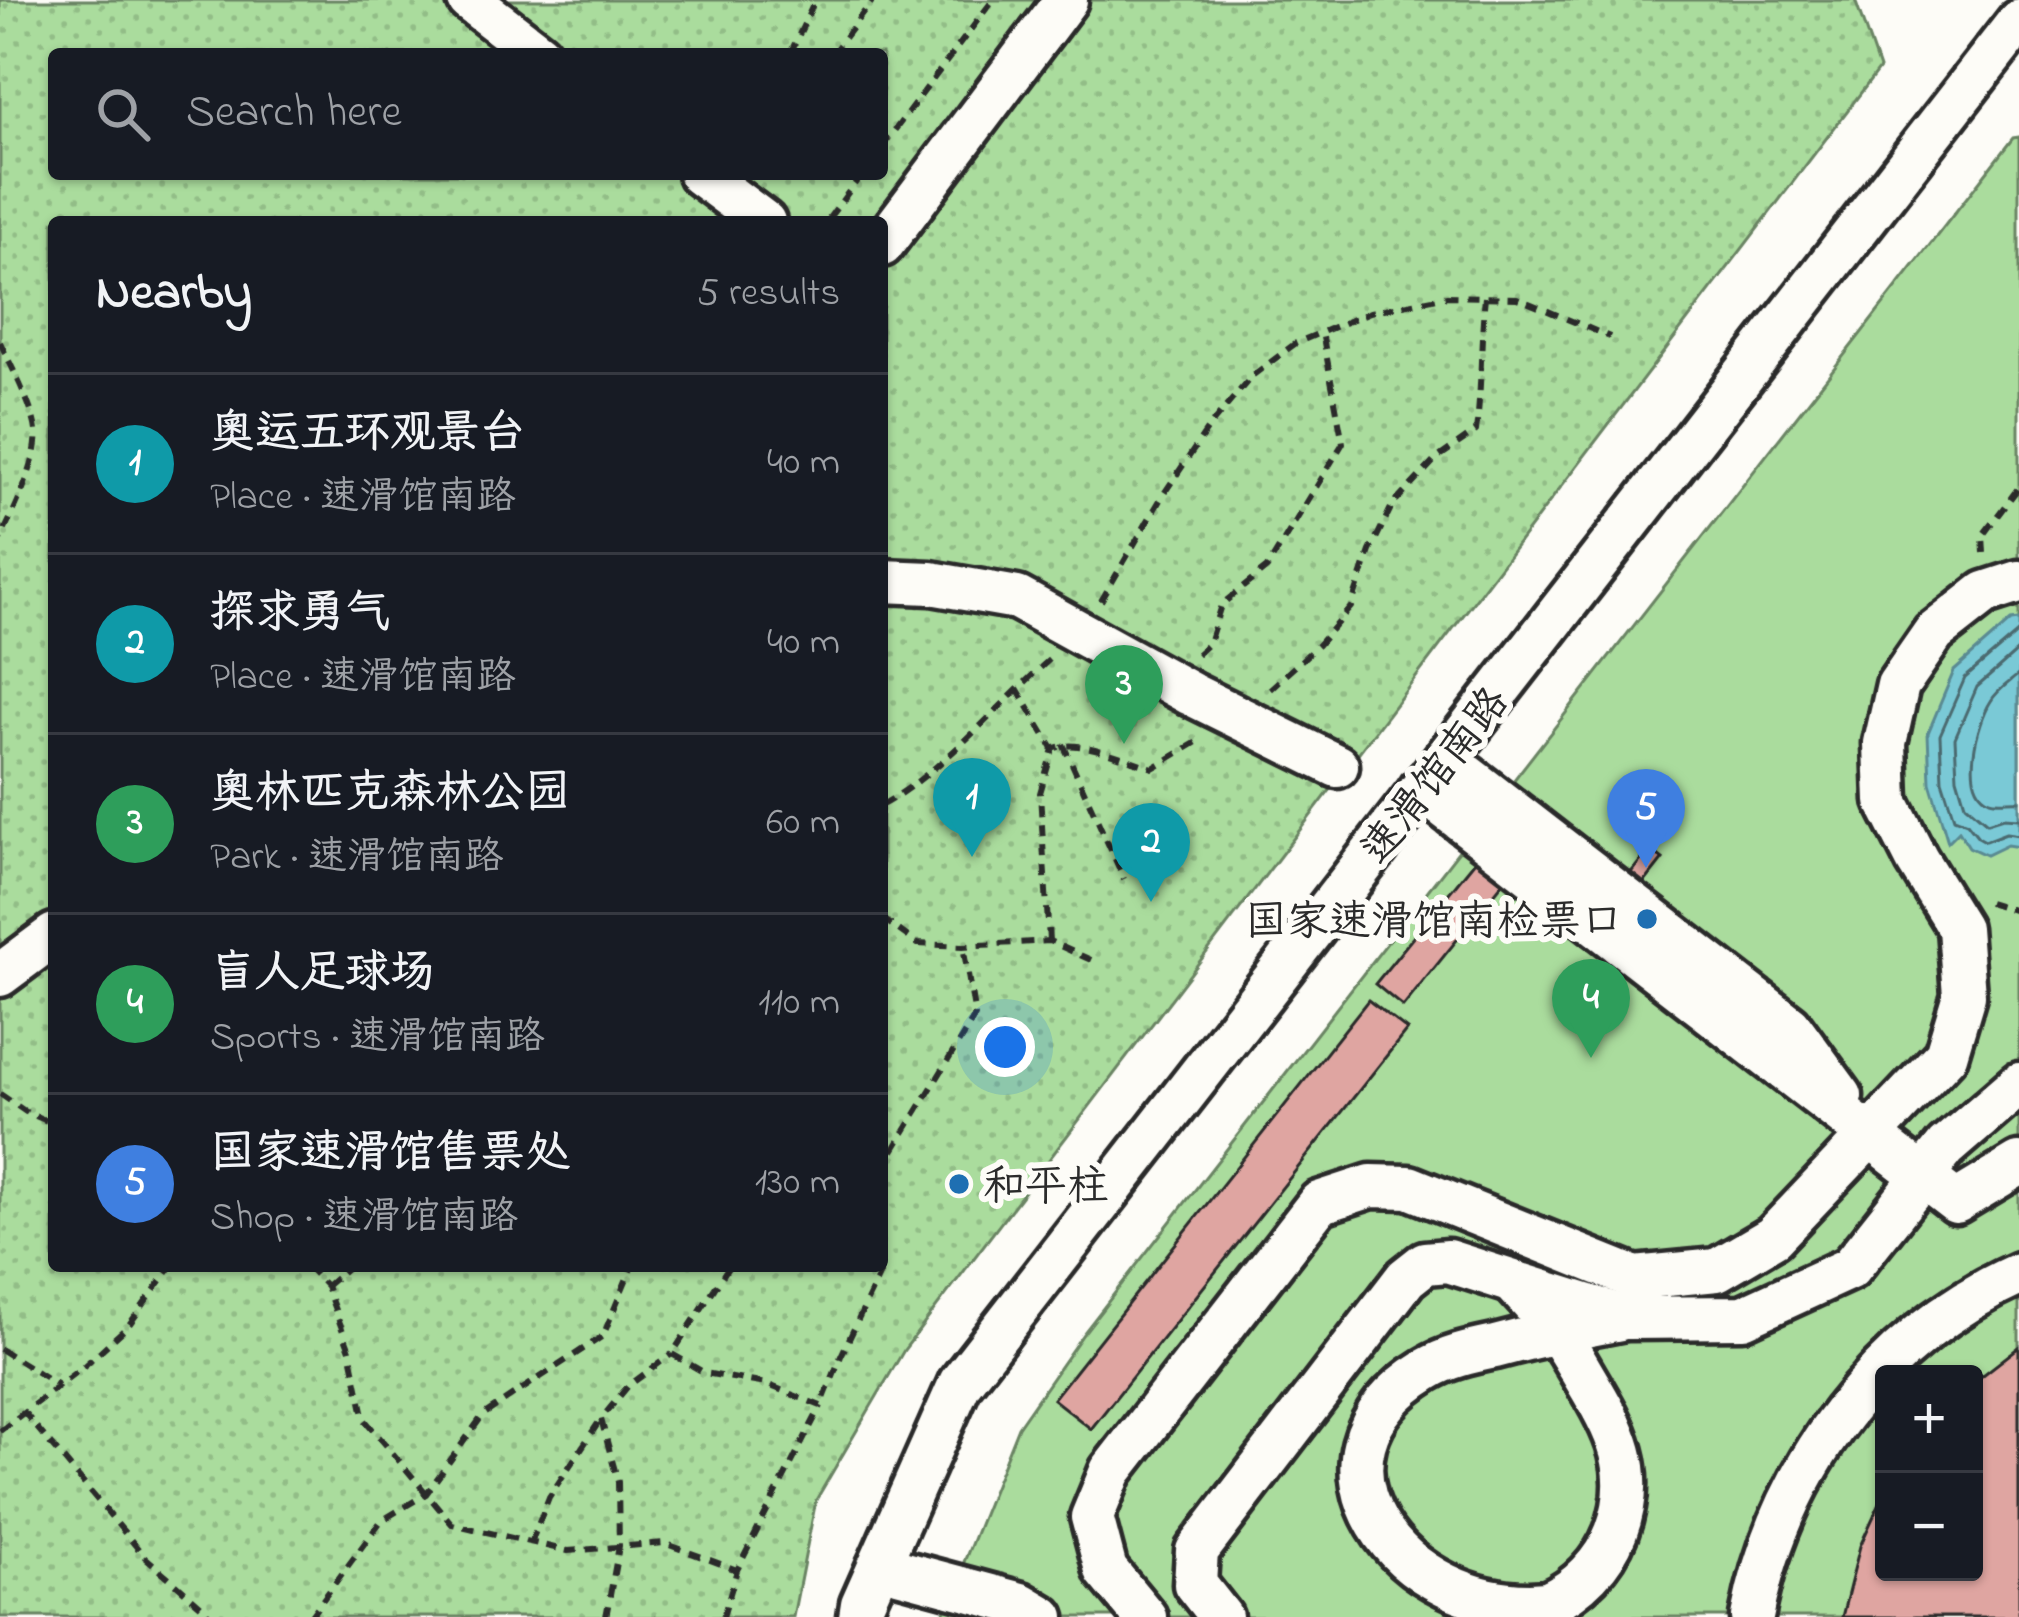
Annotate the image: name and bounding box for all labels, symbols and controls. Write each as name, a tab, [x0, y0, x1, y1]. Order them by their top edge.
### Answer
search box	[48, 48, 888, 180]
icon: search	[90, 81, 156, 147]
text: Search here	[186, 81, 402, 147]
text: Nearby	[96, 257, 252, 332]
text: 5 results	[697, 266, 840, 323]
text: 奥运五环观景台	[210, 402, 525, 468]
text: 1	[129, 435, 141, 492]
text: 40 m	[767, 435, 840, 492]
text: Place · 速滑馆南路	[210, 470, 515, 527]
text: 探求勇气	[210, 582, 390, 648]
text: 2	[125, 615, 145, 672]
text: 40 m	[767, 615, 840, 672]
pin: 3	[1085, 645, 1163, 744]
text: Place · 速滑馆南路	[210, 650, 515, 707]
street label: 速滑馆南路	[1348, 675, 1525, 878]
pin: 1	[933, 758, 1011, 857]
text: 奥林匹克森林公园	[210, 762, 570, 828]
pin: 5	[1607, 769, 1685, 868]
text: 3	[127, 795, 143, 852]
text: 60 m	[766, 795, 840, 852]
pin: 2	[1112, 803, 1190, 902]
text: Park · 速滑馆南路	[210, 830, 503, 887]
place label: 国家速滑馆南检票口	[1245, 893, 1623, 954]
marker: 国家速滑馆南检票口	[1634, 906, 1660, 932]
text: 盲人足球场	[210, 942, 435, 1008]
pin: 4	[1552, 959, 1630, 1058]
text: 4	[127, 975, 143, 1032]
text: 110 m	[758, 975, 840, 1032]
text: Sports · 速滑馆南路	[210, 1010, 544, 1067]
your location	[975, 1017, 1035, 1077]
text: 国家速滑馆售票处	[210, 1122, 570, 1188]
text: 5	[124, 1155, 146, 1212]
text: 130 m	[755, 1155, 840, 1212]
place label: 和平柱	[983, 1158, 1109, 1219]
marker: 和平柱	[946, 1171, 972, 1197]
text: Shop · 速滑馆南路	[210, 1190, 518, 1247]
map controls	[1875, 1365, 1983, 1581]
button: +	[1875, 1365, 1983, 1473]
button: −	[1875, 1473, 1983, 1581]

